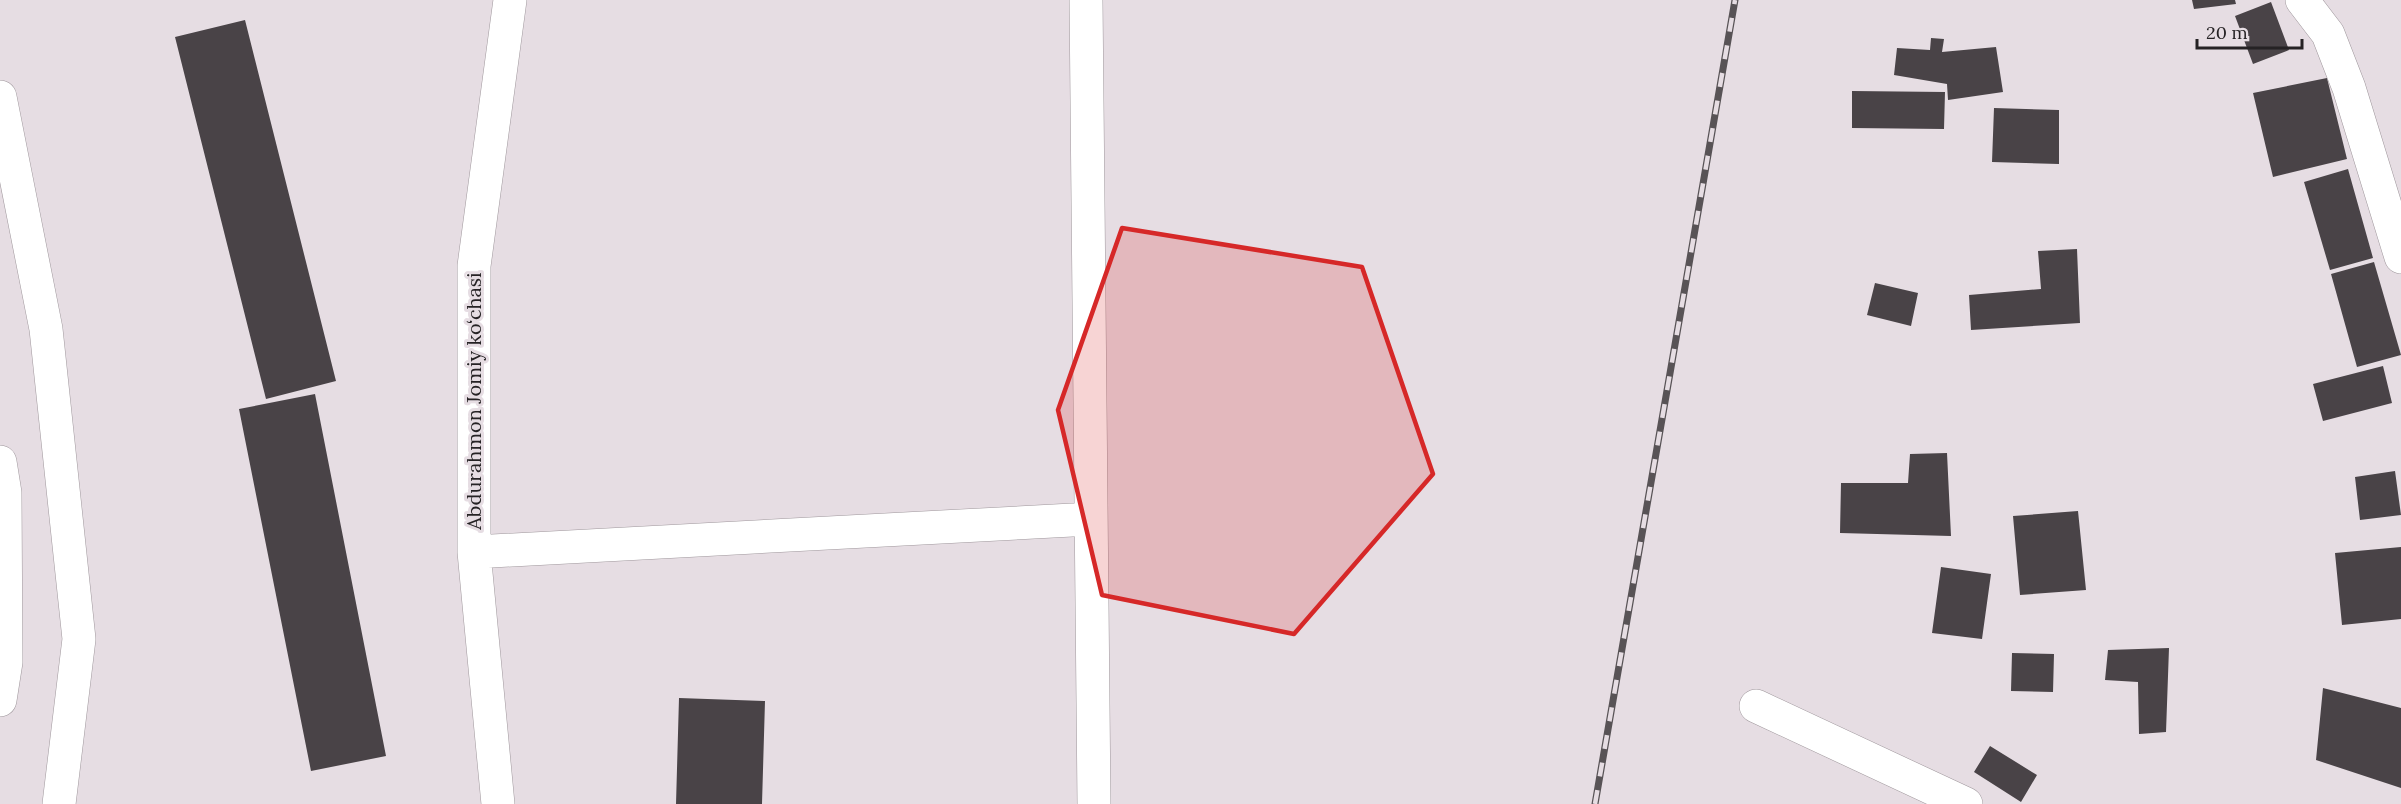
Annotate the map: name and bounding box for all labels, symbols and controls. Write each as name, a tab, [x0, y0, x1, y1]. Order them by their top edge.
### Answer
scale bar	[2197, 12, 2302, 50]
text: 20 m	[2206, 21, 2248, 44]
street label: Abdurahmon Jomiy ko‘chasi	[461, 272, 486, 531]

